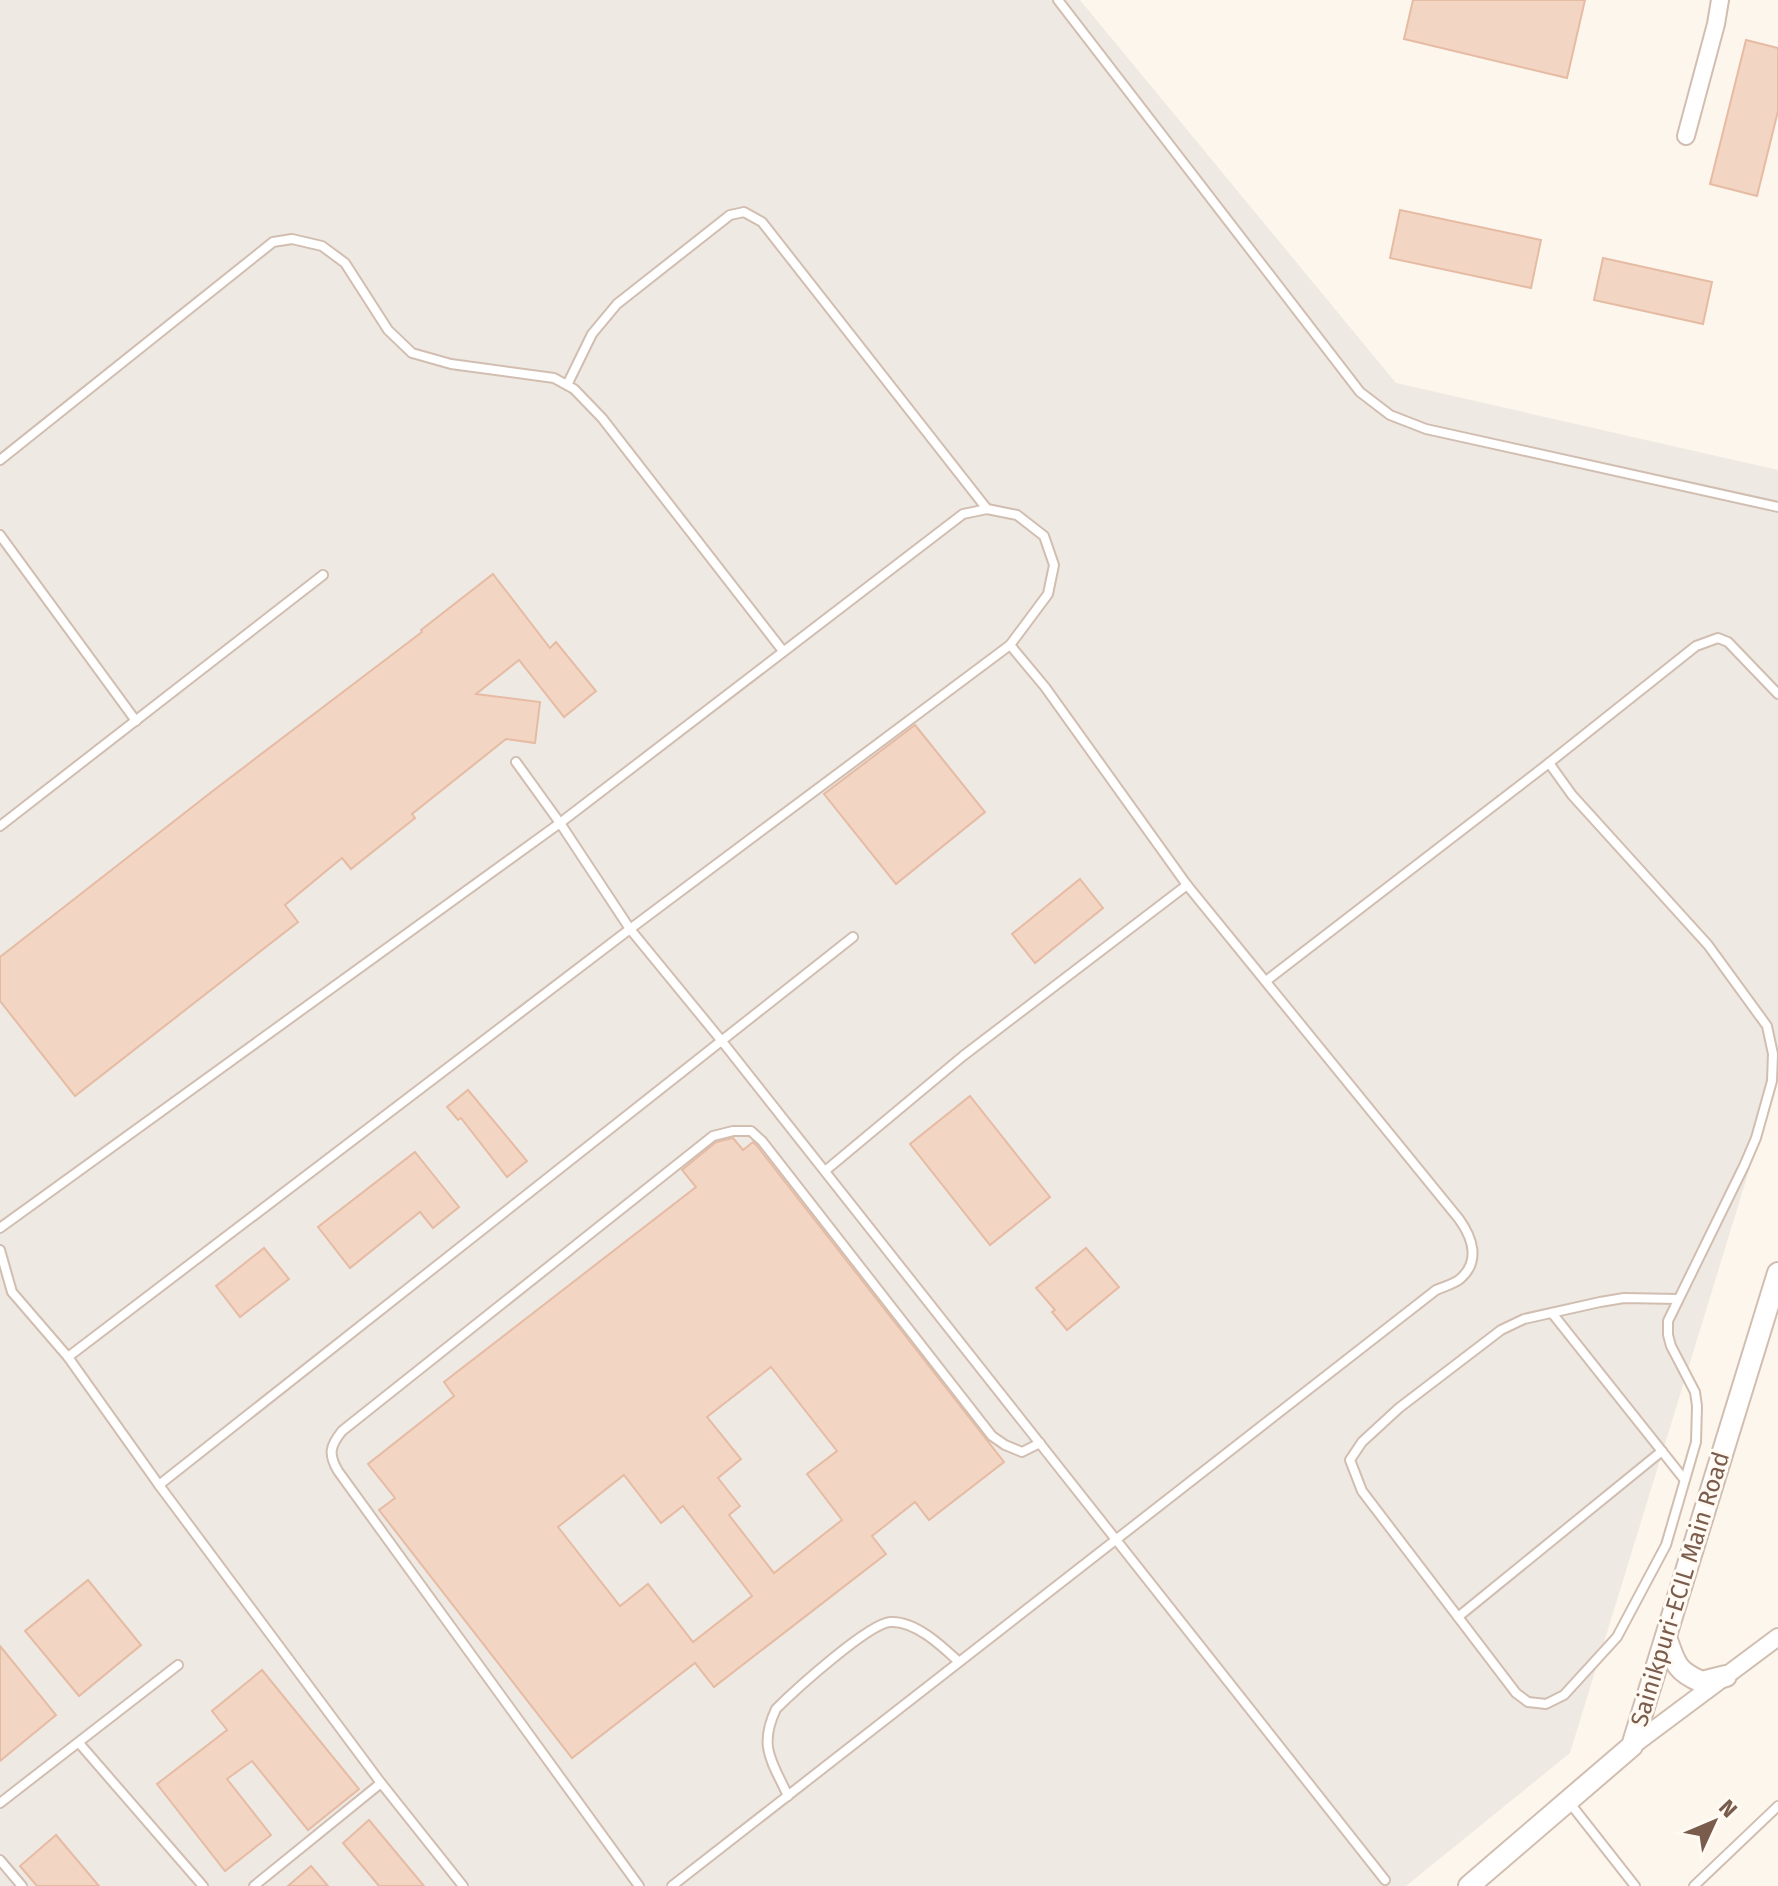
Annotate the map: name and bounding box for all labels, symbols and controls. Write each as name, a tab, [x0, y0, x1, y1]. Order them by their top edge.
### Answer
street label: Sainikpuri-ECIL Main Road	[1625, 1448, 1735, 1730]
north arrow	[1674, 1782, 1754, 1862]
text: N	[1713, 1794, 1743, 1823]

